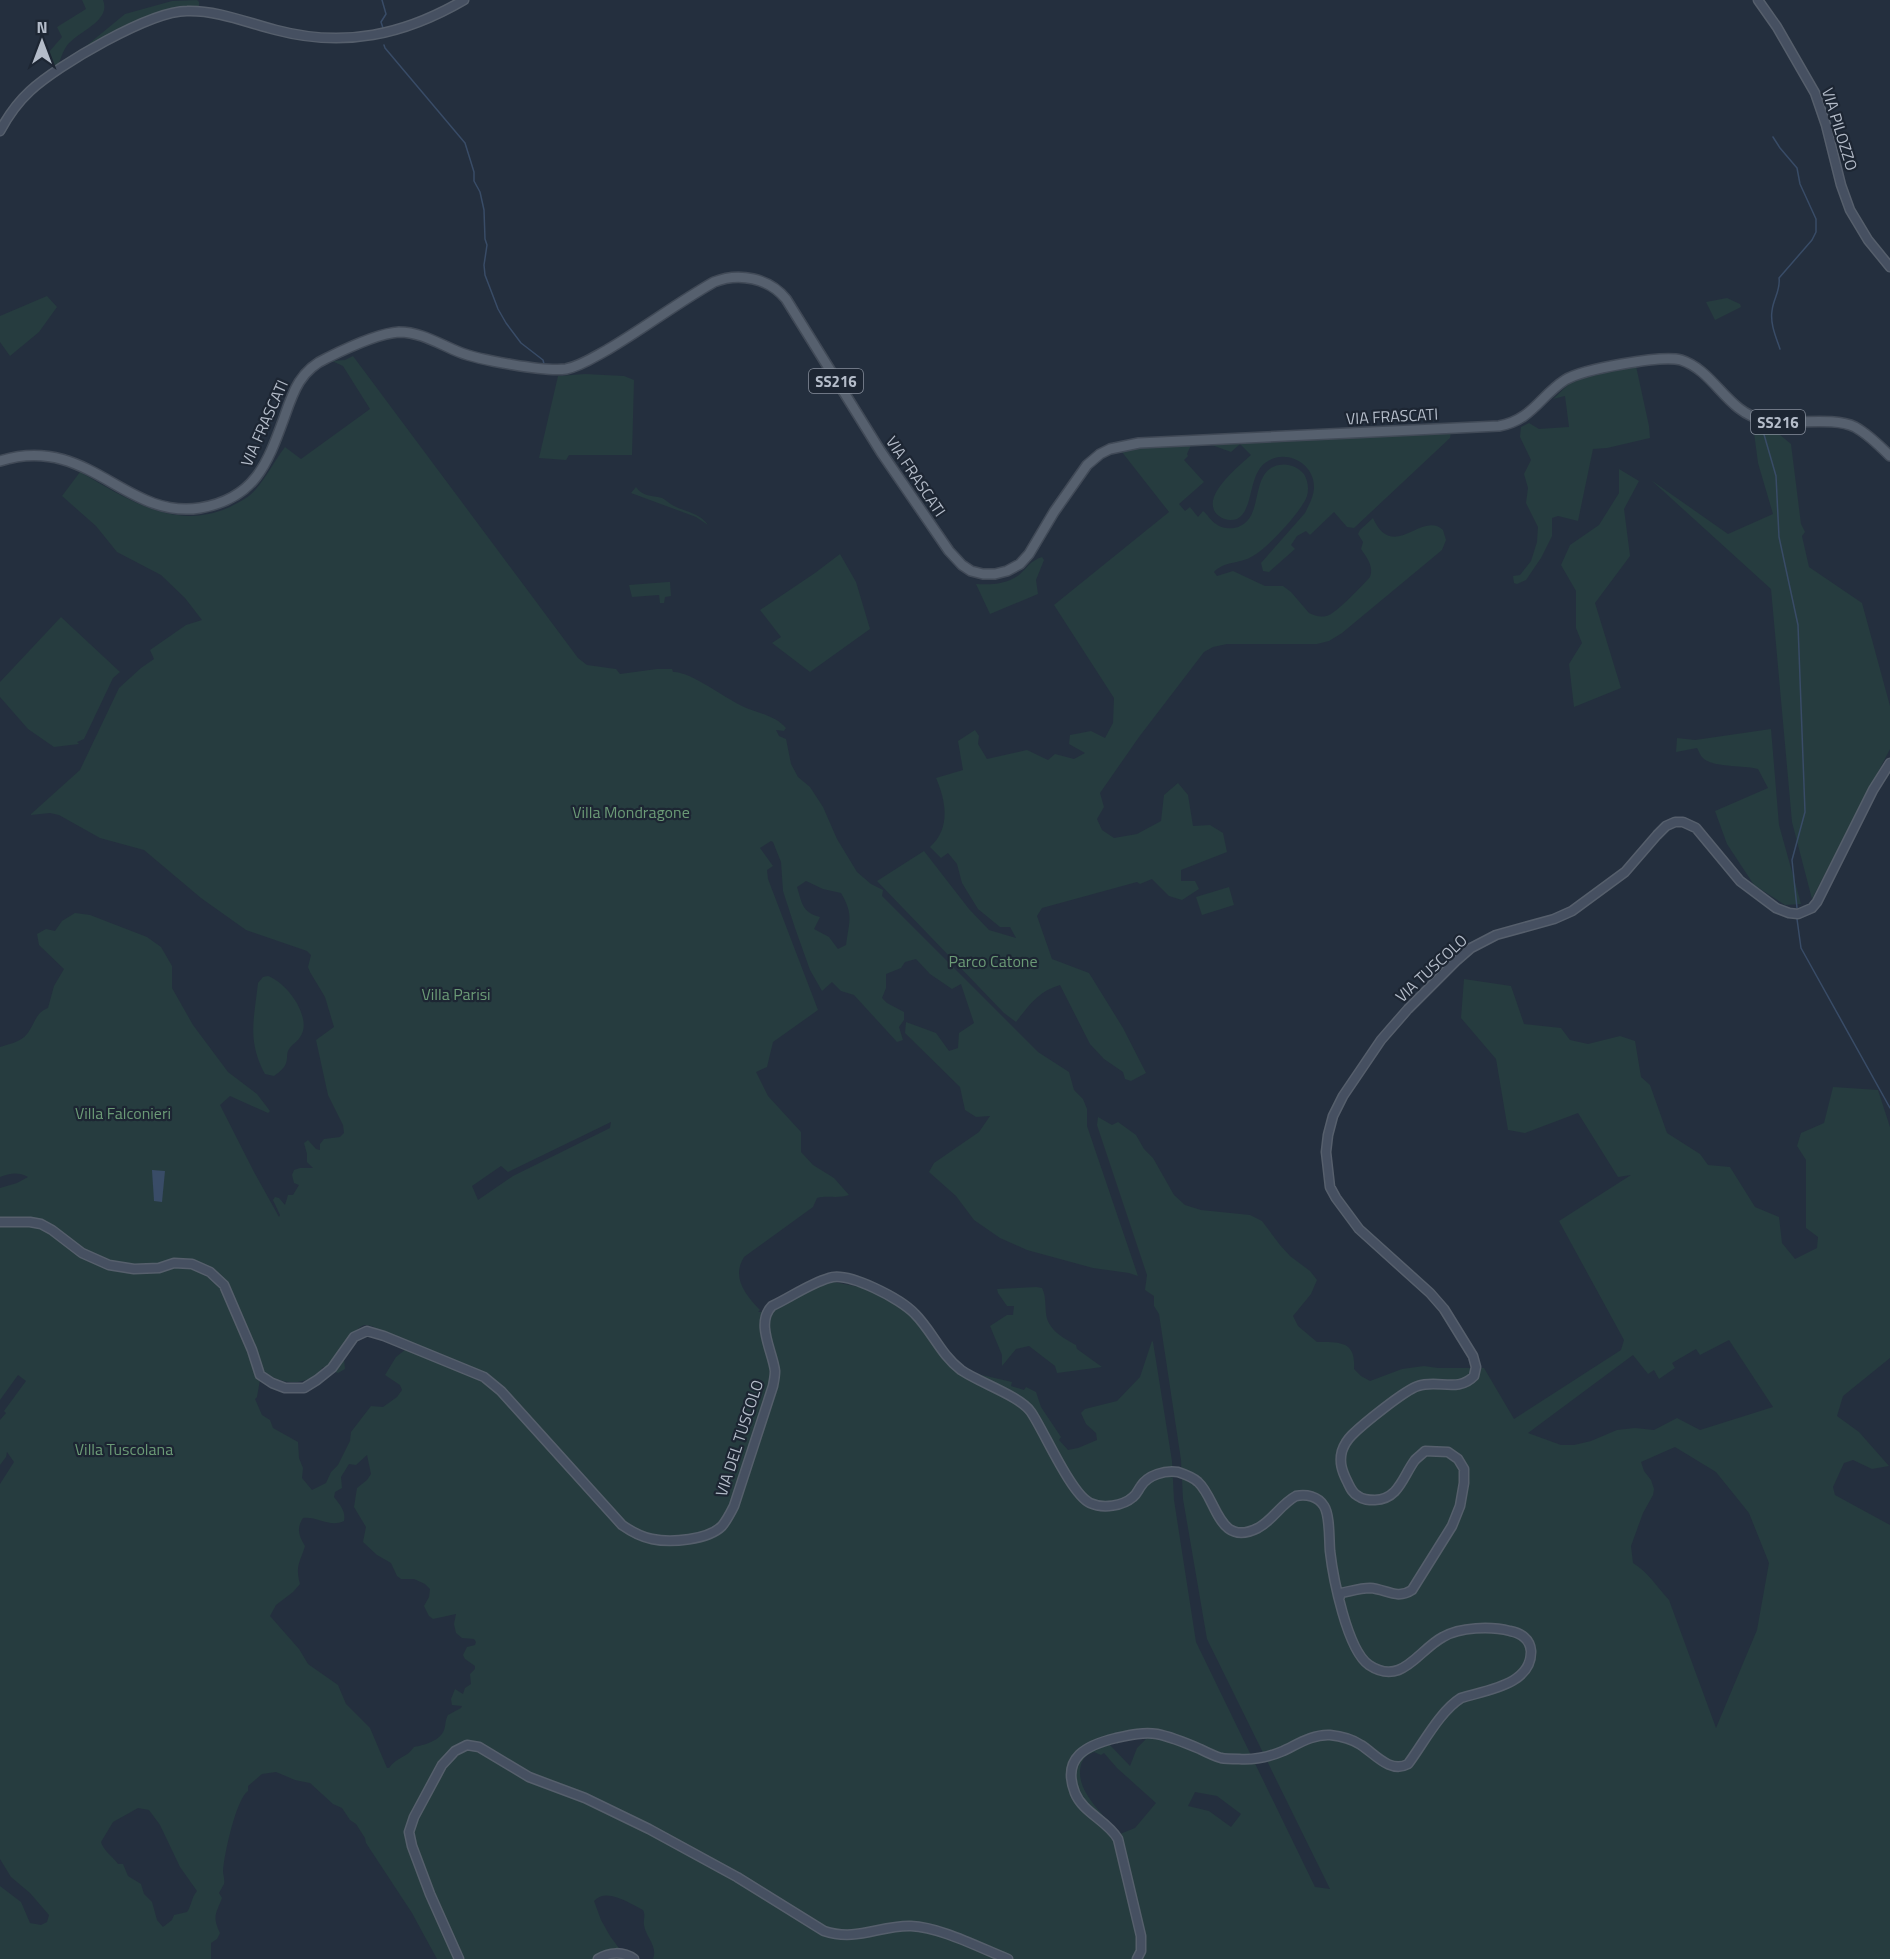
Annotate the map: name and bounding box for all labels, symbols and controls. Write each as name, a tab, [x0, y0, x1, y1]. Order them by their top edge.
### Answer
north arrow	[12, 12, 72, 72]
text: N	[36, 15, 48, 39]
street label: VIA PILOZZO	[1816, 85, 1864, 173]
road number: SS216	[809, 369, 863, 393]
street label: VIA FRASCATI	[234, 376, 294, 470]
street label: VIA FRASCATI	[1345, 402, 1439, 430]
road number: SS216	[1751, 410, 1805, 434]
street label: VIA FRASCATI	[880, 431, 952, 521]
park label: Villa Mondragone	[572, 800, 690, 824]
street label: VIA TUSCOLO	[1390, 928, 1472, 1008]
park label: Parco Catone	[948, 949, 1038, 973]
park label: Villa Parisi	[421, 982, 491, 1006]
park label: Villa Falconieri	[75, 1101, 171, 1125]
street label: VIA DEL TUSCOLO	[709, 1377, 769, 1499]
park label: Villa Tuscolana	[75, 1437, 173, 1461]

